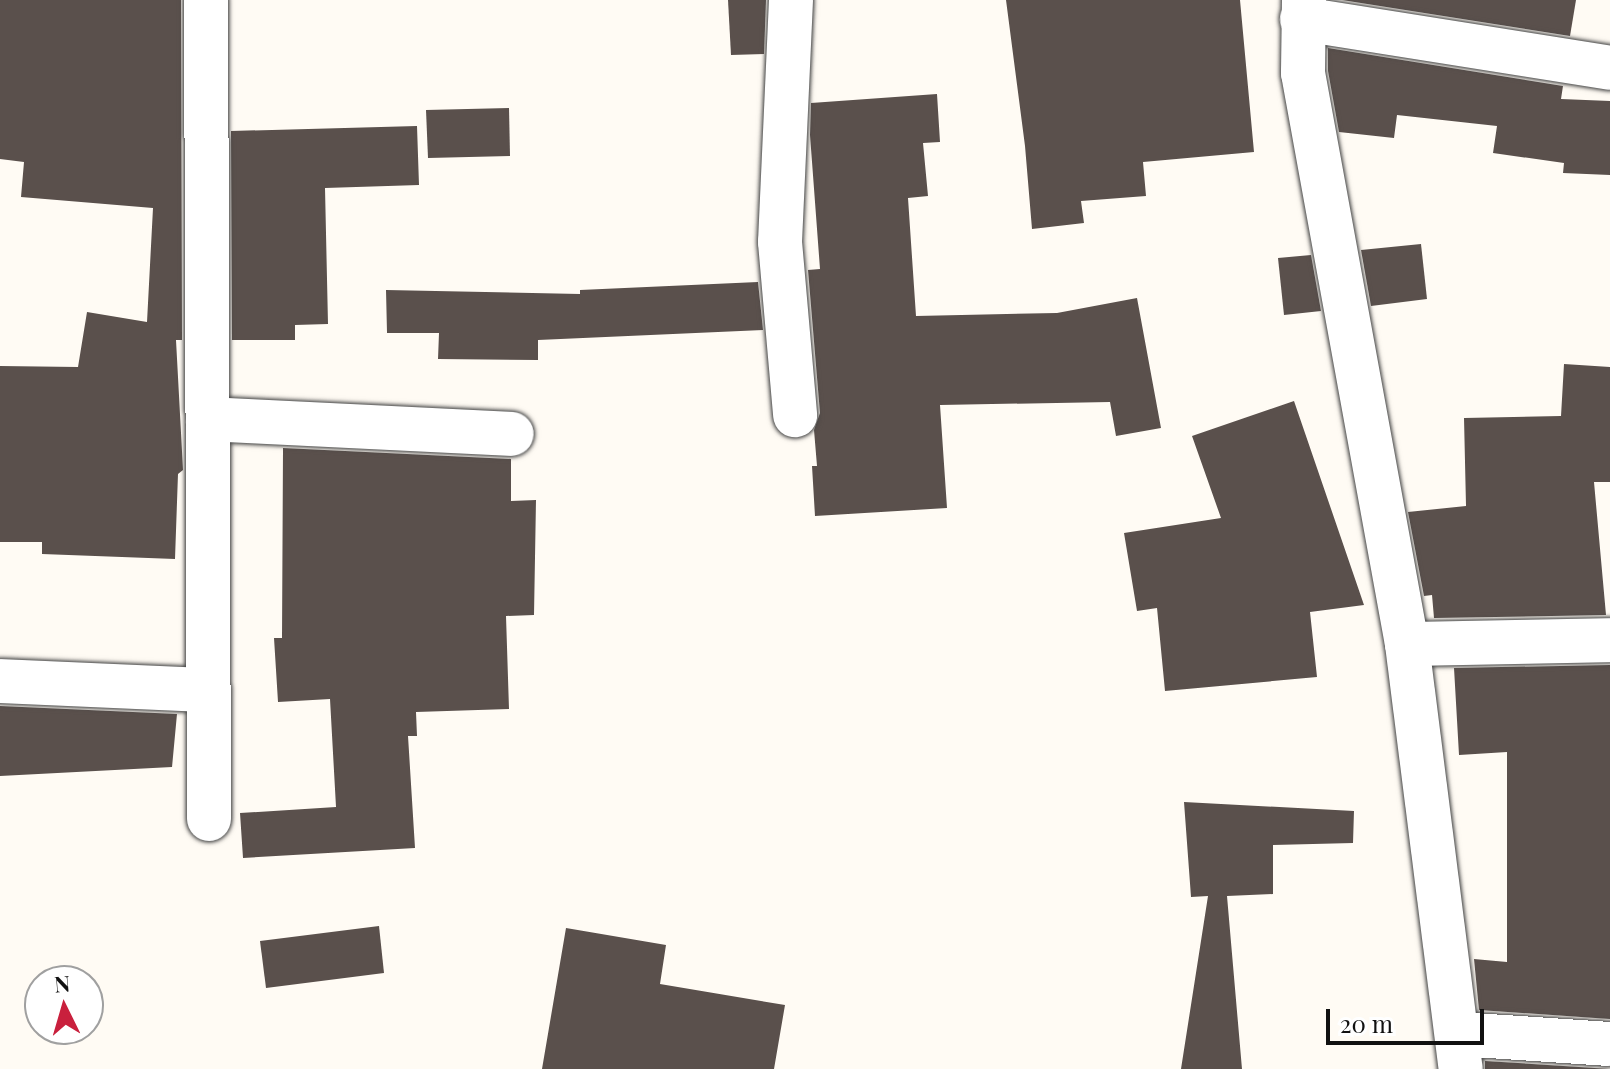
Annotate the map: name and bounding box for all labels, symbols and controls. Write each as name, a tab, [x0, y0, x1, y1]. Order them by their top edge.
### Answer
north arrow	[24, 965, 104, 1045]
text: N	[53, 967, 71, 999]
scale bar	[1330, 993, 1488, 1043]
text: 20 m	[1340, 1007, 1393, 1039]

